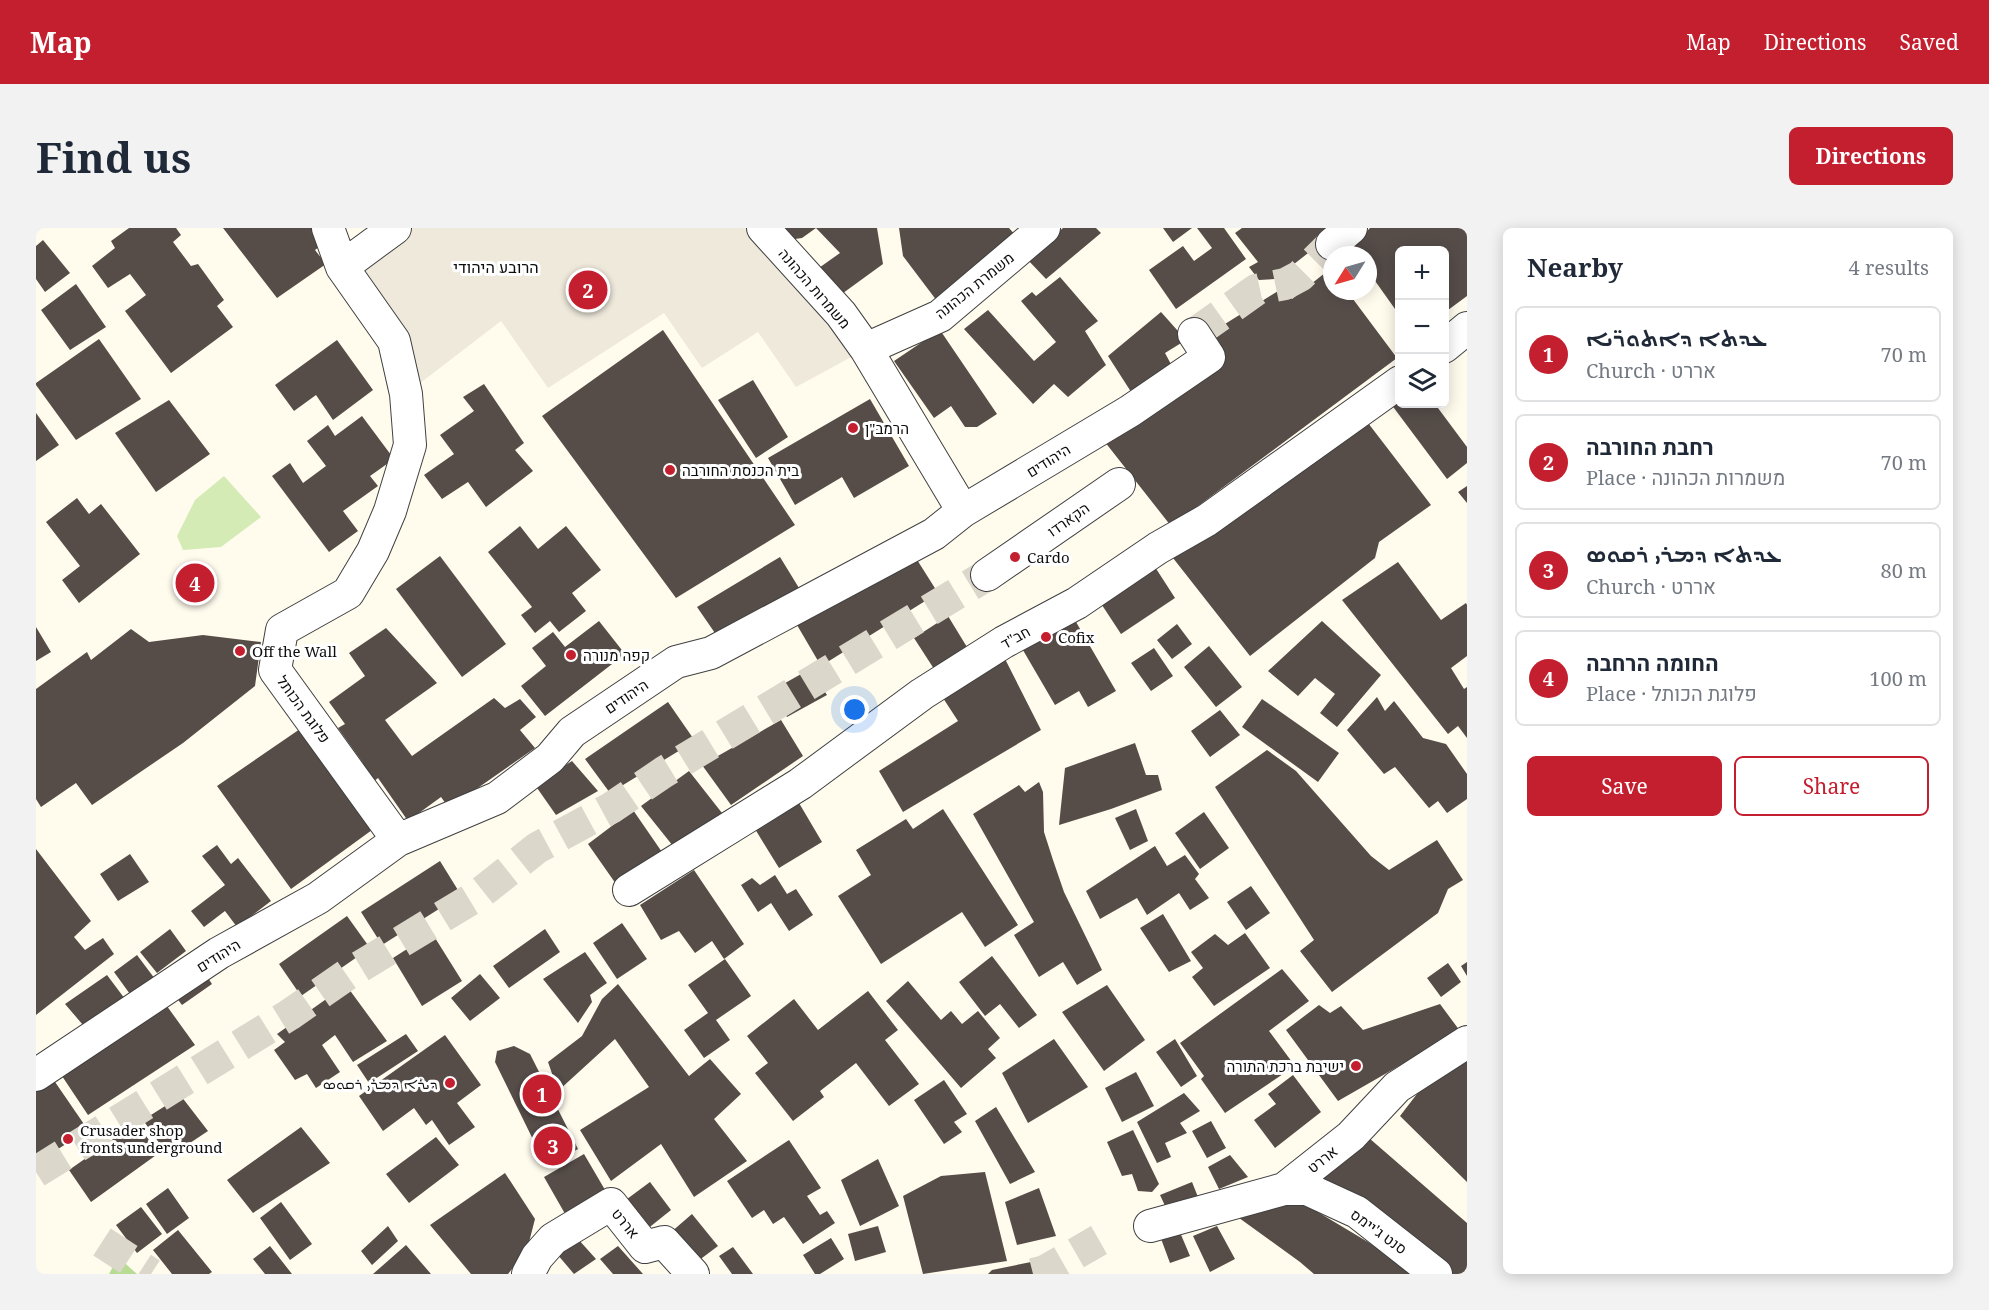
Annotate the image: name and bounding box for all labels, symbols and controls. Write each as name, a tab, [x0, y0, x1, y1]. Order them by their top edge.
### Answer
text: Map	[30, 23, 92, 61]
text: Map	[1686, 28, 1731, 56]
text: Directions	[1764, 28, 1866, 56]
text: Saved	[1899, 28, 1959, 56]
button: Directions	[1789, 127, 1953, 185]
text: Find us	[36, 128, 191, 185]
street label: משמרות הכהונה	[775, 244, 855, 332]
north arrow	[1323, 246, 1377, 300]
map controls	[1395, 246, 1449, 408]
button: +	[1395, 246, 1449, 300]
street label: משמרת הכהונה	[930, 247, 1018, 323]
text: Nearby	[1527, 249, 1623, 285]
text: 4 results	[1849, 254, 1929, 281]
district label: הרובע היהודי	[453, 256, 539, 278]
pin: 2	[568, 268, 608, 312]
button: −	[1395, 300, 1449, 354]
text: ܥܕܬܐ ܕܐܬܘܖ̈ܝܐ	[1586, 322, 1767, 352]
text: 1	[1543, 341, 1554, 368]
text: 70 m	[1881, 341, 1927, 368]
button: layers	[1395, 354, 1449, 408]
text: Church · אררט	[1586, 357, 1716, 384]
place label: הרמב"ן	[865, 418, 909, 438]
marker: הרמב"ן	[846, 421, 860, 435]
text: רחבת החורבה	[1586, 431, 1714, 461]
street label: היהודים	[1022, 439, 1074, 481]
text: 2	[1543, 449, 1554, 476]
text: 70 m	[1881, 449, 1927, 476]
place label: בית הכנסת החורבה	[682, 460, 799, 480]
marker: בית הכנסת החורבה	[663, 463, 677, 477]
text: Place · משמרות הכהונה	[1586, 464, 1785, 491]
street label: הקארדו	[1043, 497, 1093, 541]
text: ܥܕܬܐ ܕܡܪܝ ܪܩܘܣ	[1586, 538, 1782, 568]
place label: Cardo	[1027, 547, 1070, 567]
marker: Cardo	[1008, 550, 1022, 564]
text: 3	[1543, 557, 1554, 584]
text: 80 m	[1881, 557, 1927, 584]
pin: 4	[176, 560, 214, 606]
text: Church · אררט	[1586, 573, 1716, 600]
street label: חב"ד	[997, 621, 1033, 653]
place label: Cofix	[1058, 627, 1095, 647]
marker: Cofix	[1039, 630, 1053, 644]
place label: Off the Wall	[252, 641, 337, 661]
marker: Off the Wall	[233, 644, 247, 658]
place label: קפה מנורה	[583, 645, 650, 665]
text: החומה הרחבה	[1586, 647, 1719, 677]
marker: קפה מנורה	[564, 648, 578, 662]
text: 4	[1543, 665, 1554, 692]
text: 100 m	[1869, 665, 1927, 692]
street label: פלוגת הכותל	[273, 671, 335, 747]
street label: היהודים	[600, 674, 652, 718]
text: Place · פלוגת הכותל	[1586, 680, 1757, 707]
your location	[840, 695, 869, 724]
button: Save	[1527, 756, 1722, 816]
button: Share	[1734, 756, 1929, 816]
street label: היהודים	[192, 934, 244, 976]
place label: ישיבת ברכת התורה	[1226, 1056, 1344, 1076]
marker: ישיבת ברכת התורה	[1349, 1059, 1363, 1073]
pin: 1	[522, 1072, 562, 1116]
place label: ܕܝܪܐ ܕܡܪܝ ܪܩܘܣ	[323, 1073, 438, 1093]
marker: ܕܝܪܐ ܕܡܪܝ ܪܩܘܣ	[443, 1076, 457, 1090]
place label: Crusader shop fronts underground	[80, 1120, 223, 1157]
pin: 3	[534, 1124, 572, 1168]
marker: Crusader shop fronts underground	[61, 1132, 75, 1146]
street label: אררט	[1303, 1141, 1341, 1177]
street label: אררט	[608, 1204, 644, 1242]
street label: סנט ג'יימס	[1347, 1204, 1411, 1258]

